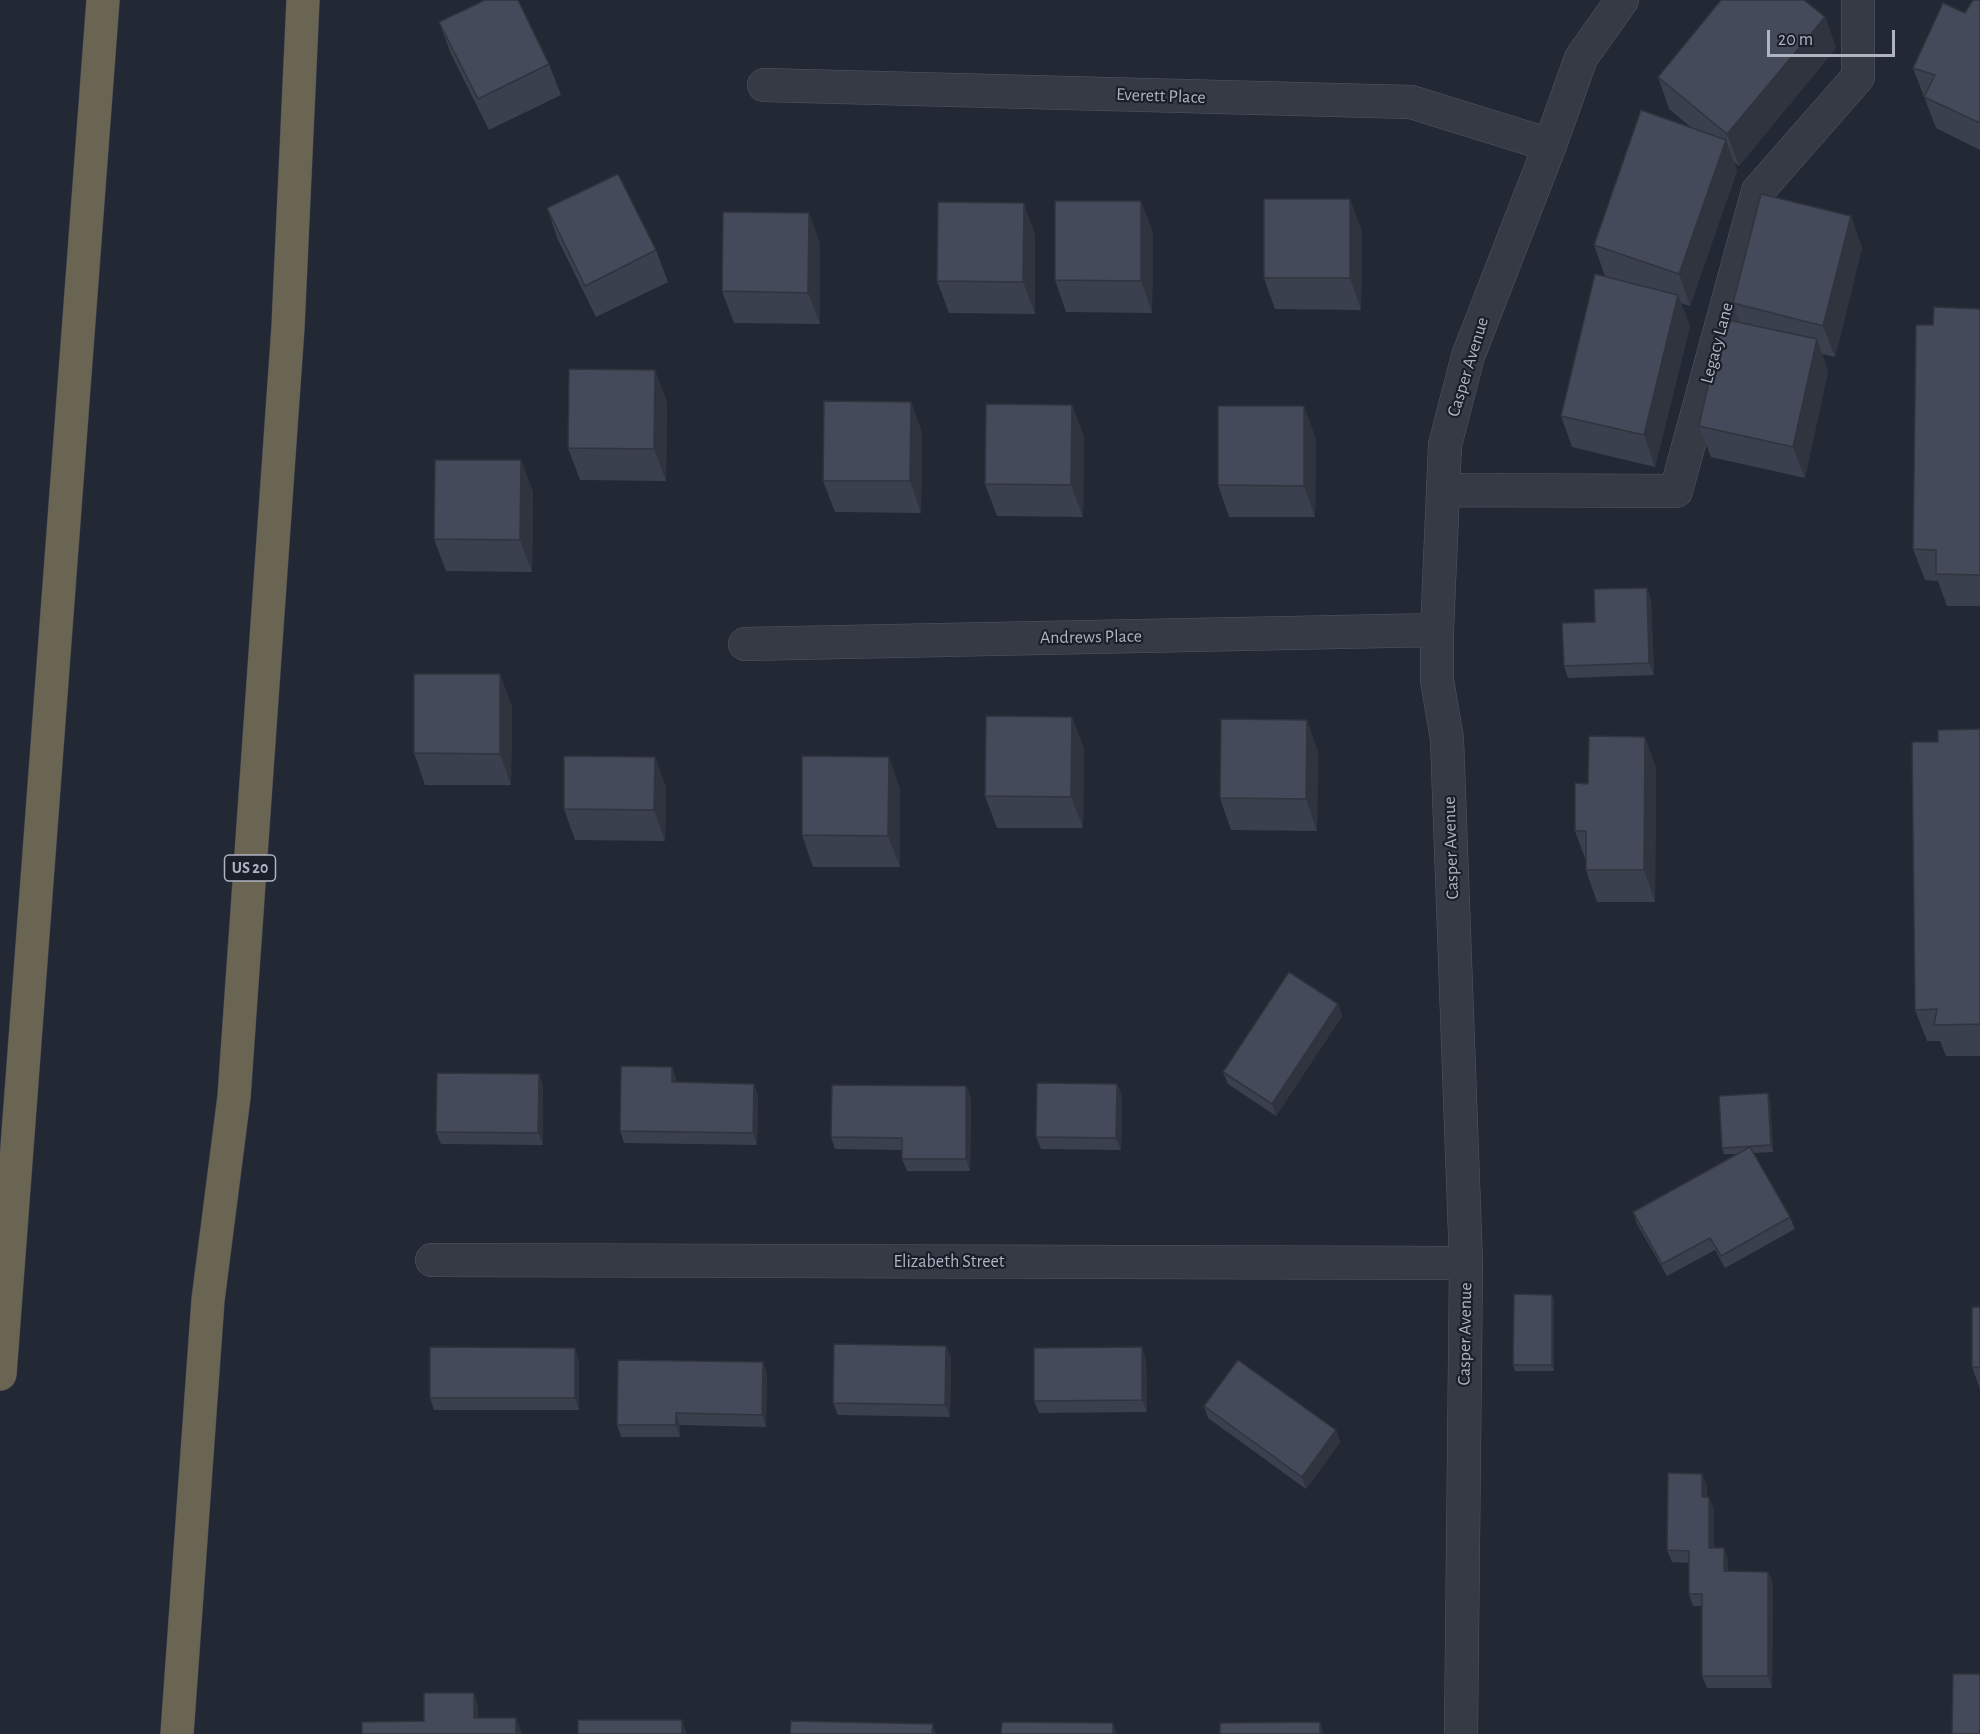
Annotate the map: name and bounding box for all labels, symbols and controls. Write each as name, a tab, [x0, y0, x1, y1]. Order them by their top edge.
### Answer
scale bar	[1770, 18, 1898, 56]
text: 20 m	[1778, 31, 1813, 49]
street label: Everett Place	[1116, 84, 1206, 108]
street label: Legacy Lane	[1696, 300, 1738, 386]
street label: Casper Avenue	[1443, 315, 1493, 419]
street label: Andrews Place	[1040, 625, 1142, 649]
street label: Casper Avenue	[1438, 796, 1464, 900]
road number: US 20	[224, 855, 276, 881]
street label: Elizabeth Street	[893, 1251, 1005, 1273]
street label: Casper Avenue	[1453, 1282, 1477, 1386]

